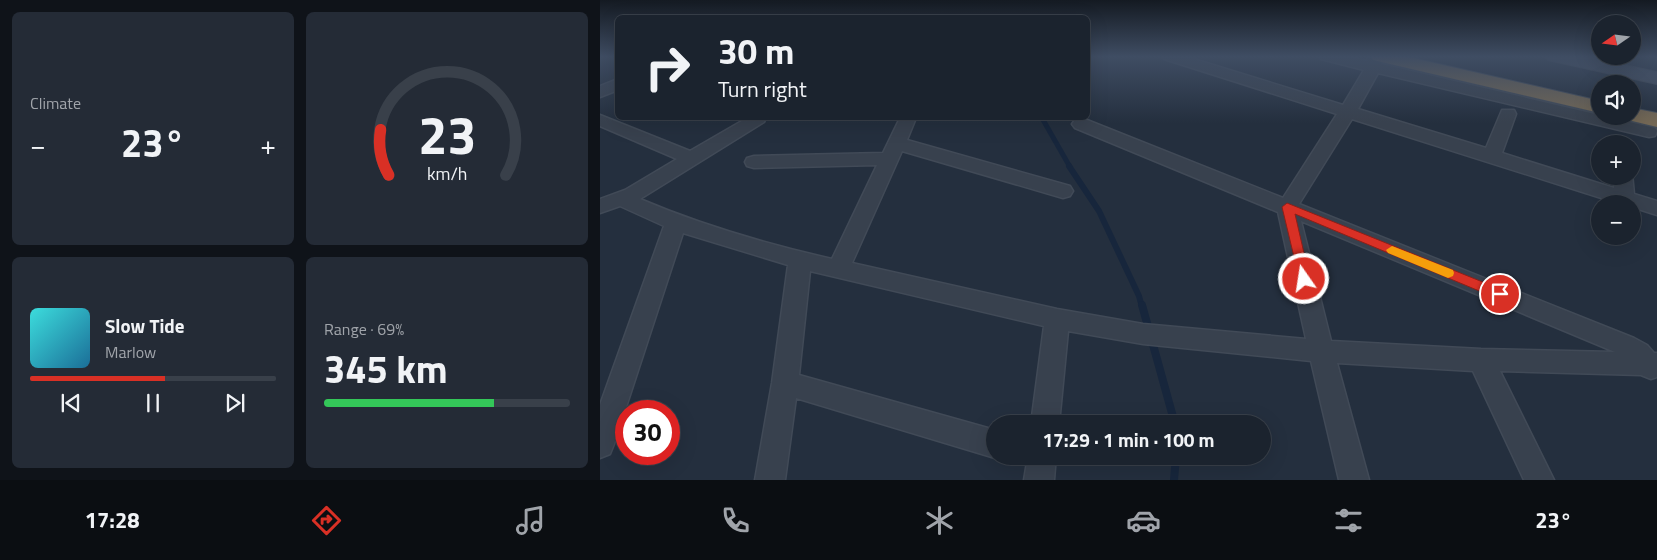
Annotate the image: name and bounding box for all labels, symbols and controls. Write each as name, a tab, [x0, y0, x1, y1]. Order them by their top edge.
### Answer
north arrow	[1591, 15, 1641, 65]
map controls	[1591, 15, 1641, 245]
text: 30 m	[718, 24, 794, 78]
icon: right	[635, 35, 700, 100]
text: Turn right	[718, 72, 807, 106]
button: sound	[1591, 75, 1641, 125]
text: Climate	[30, 91, 81, 115]
text: 23	[418, 95, 476, 174]
text: 23°	[121, 114, 185, 172]
text: −	[30, 123, 46, 166]
text: +	[260, 123, 276, 166]
button: +	[1591, 135, 1641, 185]
text: km/h	[427, 160, 467, 187]
button: −	[1591, 195, 1641, 245]
position arrow	[1277, 252, 1329, 304]
pin	[1479, 273, 1521, 315]
icon: arrive	[1486, 280, 1514, 308]
text: Slow Tide	[105, 311, 184, 340]
text: Range · 69%	[324, 317, 404, 341]
text: Marlow	[105, 340, 156, 364]
text: 345 km	[324, 340, 448, 398]
icon: previous	[57, 389, 85, 417]
icon: pause	[139, 389, 167, 417]
icon: next	[221, 389, 249, 417]
speed limit sign: 30	[615, 400, 680, 465]
text: 17:29 · 1 min · 100 m	[1042, 425, 1215, 454]
text: 17:28	[85, 503, 140, 537]
icon: directions	[309, 503, 344, 538]
icon: music	[513, 503, 548, 538]
icon: phone	[718, 503, 753, 538]
icon: climate	[922, 503, 957, 538]
icon: car	[1126, 503, 1161, 538]
icon: filters	[1331, 503, 1366, 538]
text: 23°	[1535, 503, 1572, 537]

